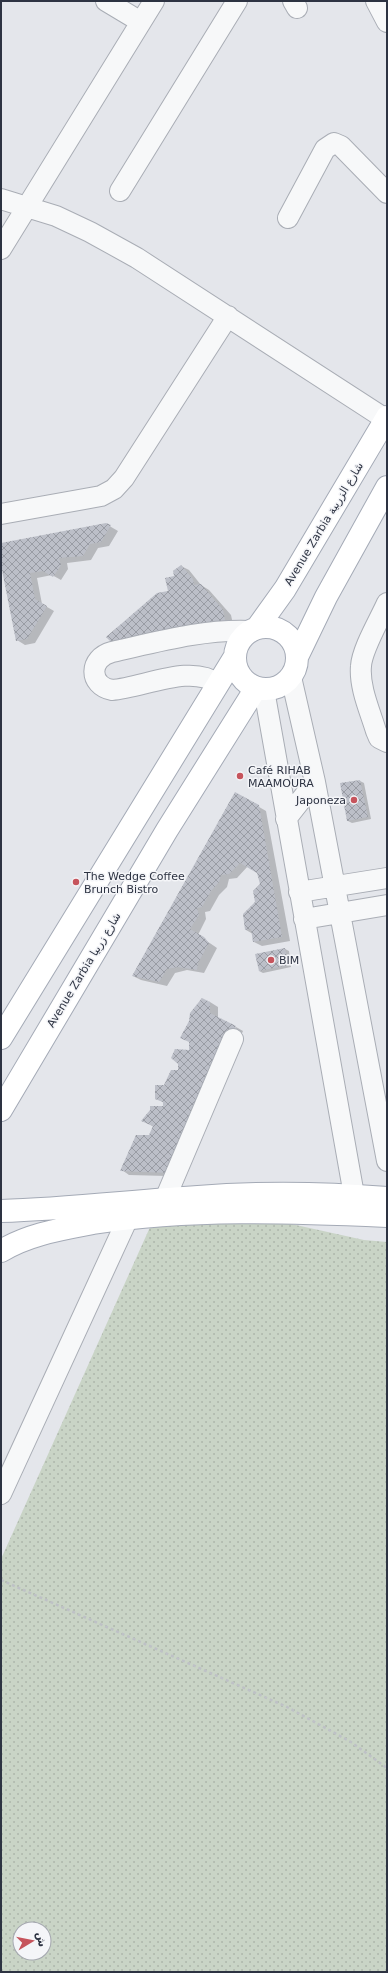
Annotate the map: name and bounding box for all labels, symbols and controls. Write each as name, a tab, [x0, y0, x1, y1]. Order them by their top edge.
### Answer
street label: Avenue Zarbia شارع الزربية	[282, 460, 366, 588]
place label: Café RIHAB MAAMOURA	[248, 764, 314, 790]
marker: Café RIHAB MAAMOURA	[235, 771, 245, 781]
place label: Japoneza	[295, 794, 346, 807]
marker: Japoneza	[349, 795, 359, 805]
place label: The Wedge Coffee Brunch Bistro	[83, 870, 185, 896]
marker: The Wedge Coffee Brunch Bistro	[71, 877, 81, 887]
street label: Avenue Zarbia شارع زربيا	[45, 910, 123, 1030]
place label: BIM	[279, 954, 299, 967]
marker: BIM	[266, 955, 276, 965]
north arrow	[12, 1921, 52, 1961]
text: ش	[34, 1931, 49, 1948]

